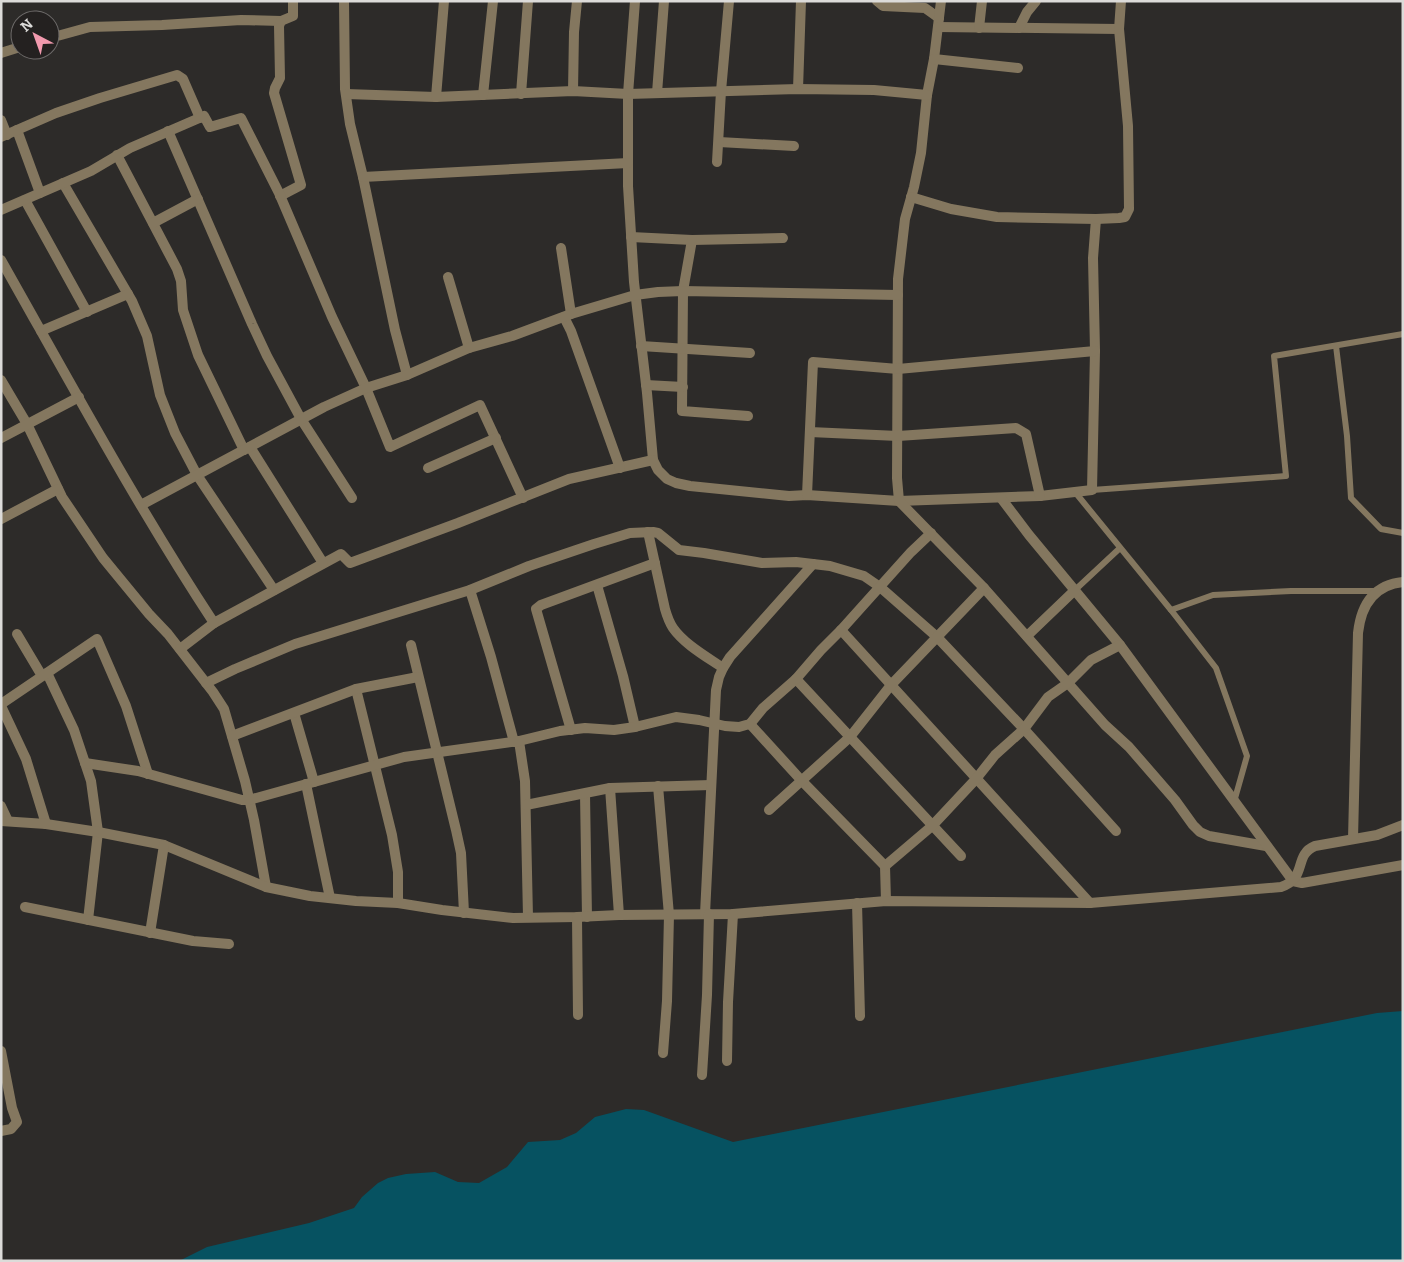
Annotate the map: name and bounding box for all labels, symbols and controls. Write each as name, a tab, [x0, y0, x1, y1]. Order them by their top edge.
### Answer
north arrow	[10, 10, 60, 60]
text: N	[17, 15, 37, 36]

